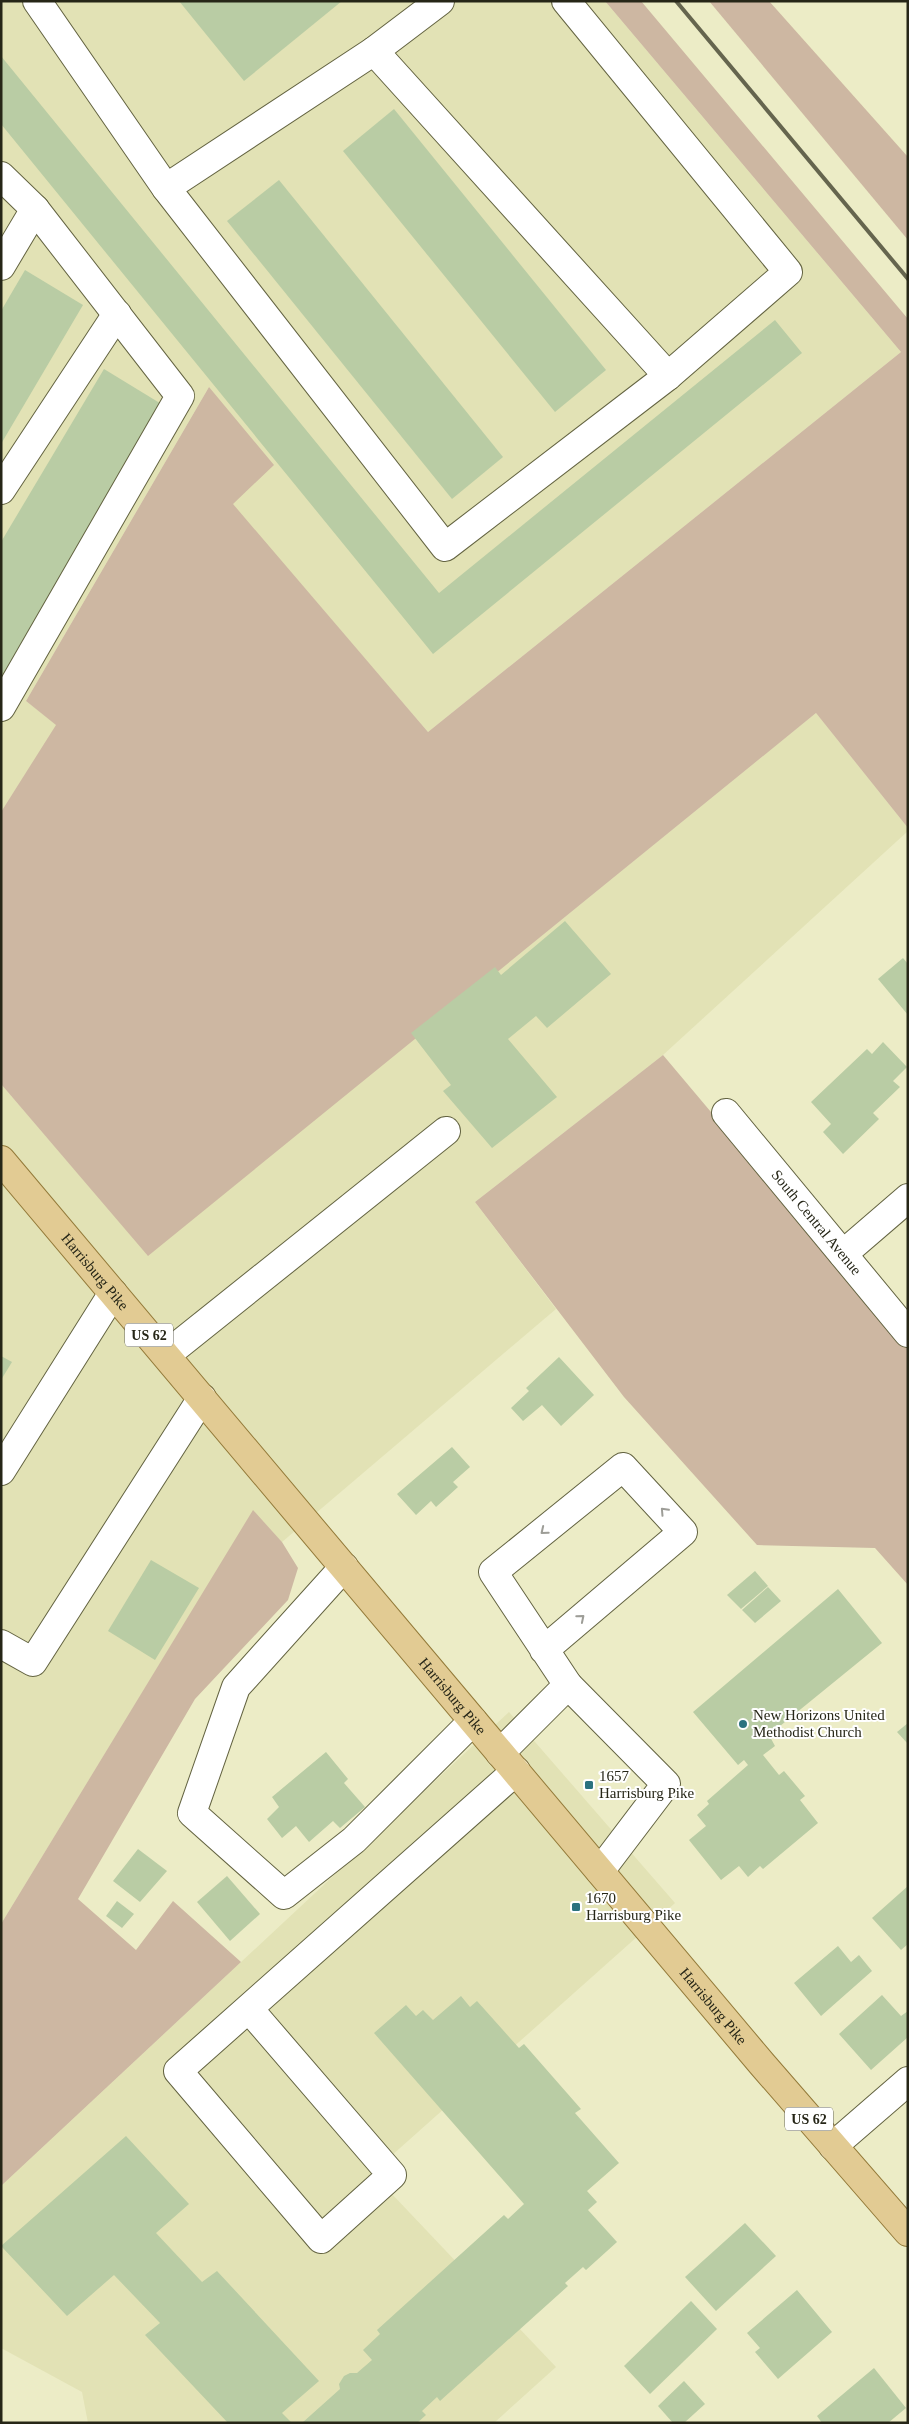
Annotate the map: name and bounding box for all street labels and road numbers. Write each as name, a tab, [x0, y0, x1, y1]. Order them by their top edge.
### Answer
street label: South Central Avenue	[768, 1167, 865, 1278]
street label: Harrisburg Pike	[58, 1230, 132, 1314]
road number: US 62	[125, 1324, 173, 1346]
street label: Harrisburg Pike	[416, 1655, 489, 1738]
street label: Harrisburg Pike	[676, 1965, 750, 2048]
road number: US 62	[785, 2108, 833, 2130]

